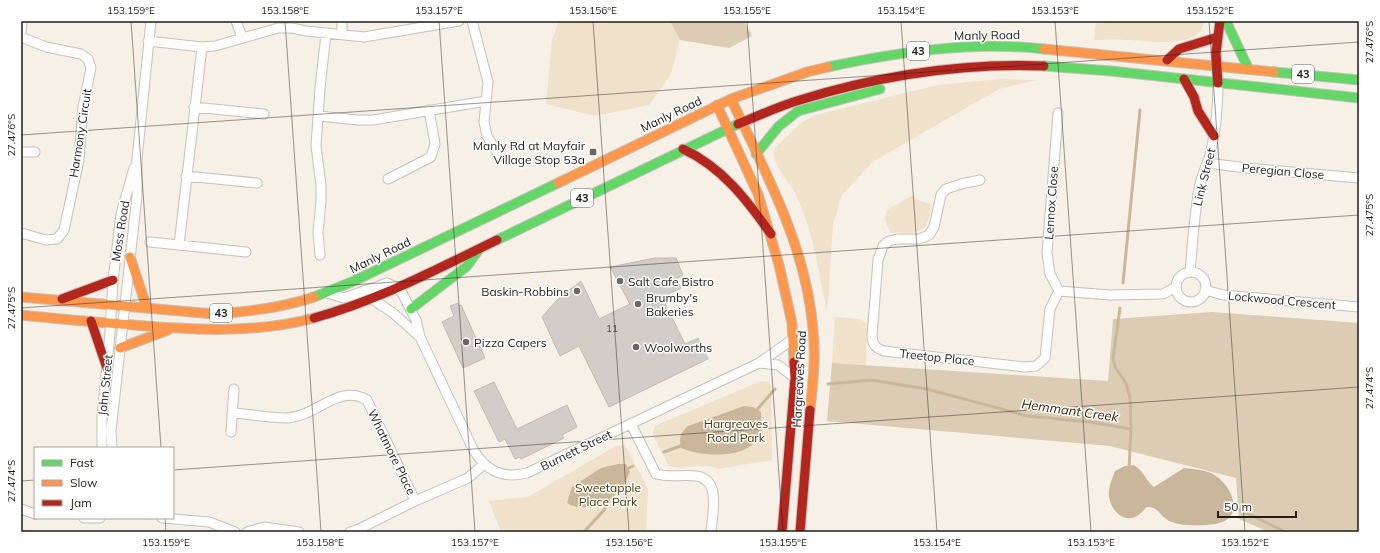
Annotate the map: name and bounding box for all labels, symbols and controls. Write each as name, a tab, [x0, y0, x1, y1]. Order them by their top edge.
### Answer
text: 153.159°E	[107, 4, 155, 17]
text: 153.158°E	[261, 4, 309, 17]
text: 153.157°E	[415, 4, 463, 17]
text: 153.156°E	[569, 4, 617, 17]
text: 153.155°E	[723, 4, 771, 17]
text: 153.154°E	[877, 4, 925, 17]
text: 153.153°E	[1031, 4, 1079, 17]
text: 153.152°E	[1186, 4, 1234, 17]
text: 27.476°S	[1363, 21, 1376, 63]
street label: Manly Road	[954, 27, 1020, 43]
road number: 43	[907, 42, 929, 60]
road number: 43	[1292, 65, 1314, 83]
street label: Harmony Circuit	[66, 87, 94, 179]
street label: Manly Road	[638, 93, 704, 135]
text: 27.476°S	[5, 114, 18, 156]
place label: Manly Rd at Mayfair Village Stop 53a	[473, 138, 586, 167]
marker: Manly Rd at Mayfair Village Stop 53a	[588, 147, 598, 157]
street label: Link Street	[1190, 147, 1218, 207]
street label: Peregian Close	[1241, 160, 1325, 182]
street label: Lennox Close	[1041, 166, 1061, 240]
road number: 43	[571, 189, 593, 207]
text: 27.475°S	[1363, 194, 1376, 236]
street label: Moss Road	[108, 199, 132, 263]
street label: Manly Road	[347, 234, 413, 276]
place label: Salt Cafe Bistro	[628, 274, 714, 289]
marker: Salt Cafe Bistro	[615, 276, 625, 286]
place label: Baskin-Robbins	[481, 284, 569, 299]
marker: Baskin-Robbins	[572, 286, 582, 296]
text: 27.475°S	[5, 287, 18, 329]
street label: Lockwood Crescent	[1227, 288, 1337, 312]
place label: Brumby's Bakeries	[646, 290, 698, 319]
marker: Brumby's Bakeries	[633, 299, 643, 309]
road number: 43	[210, 304, 232, 322]
house number: 11	[606, 322, 618, 335]
street label: Hargreaves Road	[789, 330, 809, 428]
place label: Pizza Capers	[474, 335, 547, 350]
marker: Pizza Capers	[461, 337, 471, 347]
place label: Woolworths	[644, 340, 712, 355]
marker: Woolworths	[631, 342, 641, 352]
street label: Treetop Place	[899, 346, 975, 368]
street label: John Street	[94, 354, 116, 416]
text: 27.474°S	[1363, 367, 1376, 409]
water label: Hemmant Creek	[1021, 395, 1120, 425]
street label: Whatmore Place	[365, 407, 419, 497]
park label: Hargreaves Road Park	[704, 416, 768, 445]
street label: Burnett Street	[538, 426, 614, 474]
legend	[34, 447, 174, 519]
text: Fast	[70, 455, 94, 470]
text: 27.474°S	[5, 460, 18, 502]
text: Slow	[70, 475, 98, 490]
park label: Sweetapple Place Park	[575, 480, 641, 509]
scale bar	[1218, 493, 1296, 519]
text: Jam	[70, 495, 92, 510]
text: 50 m	[1224, 499, 1252, 514]
text: 153.159°E	[142, 536, 190, 549]
text: 153.158°E	[296, 536, 344, 549]
text: 153.157°E	[451, 536, 499, 549]
text: 153.156°E	[605, 536, 653, 549]
text: 153.155°E	[759, 536, 807, 549]
text: 153.154°E	[913, 536, 961, 549]
text: 153.153°E	[1067, 536, 1115, 549]
text: 153.152°E	[1221, 536, 1269, 549]

